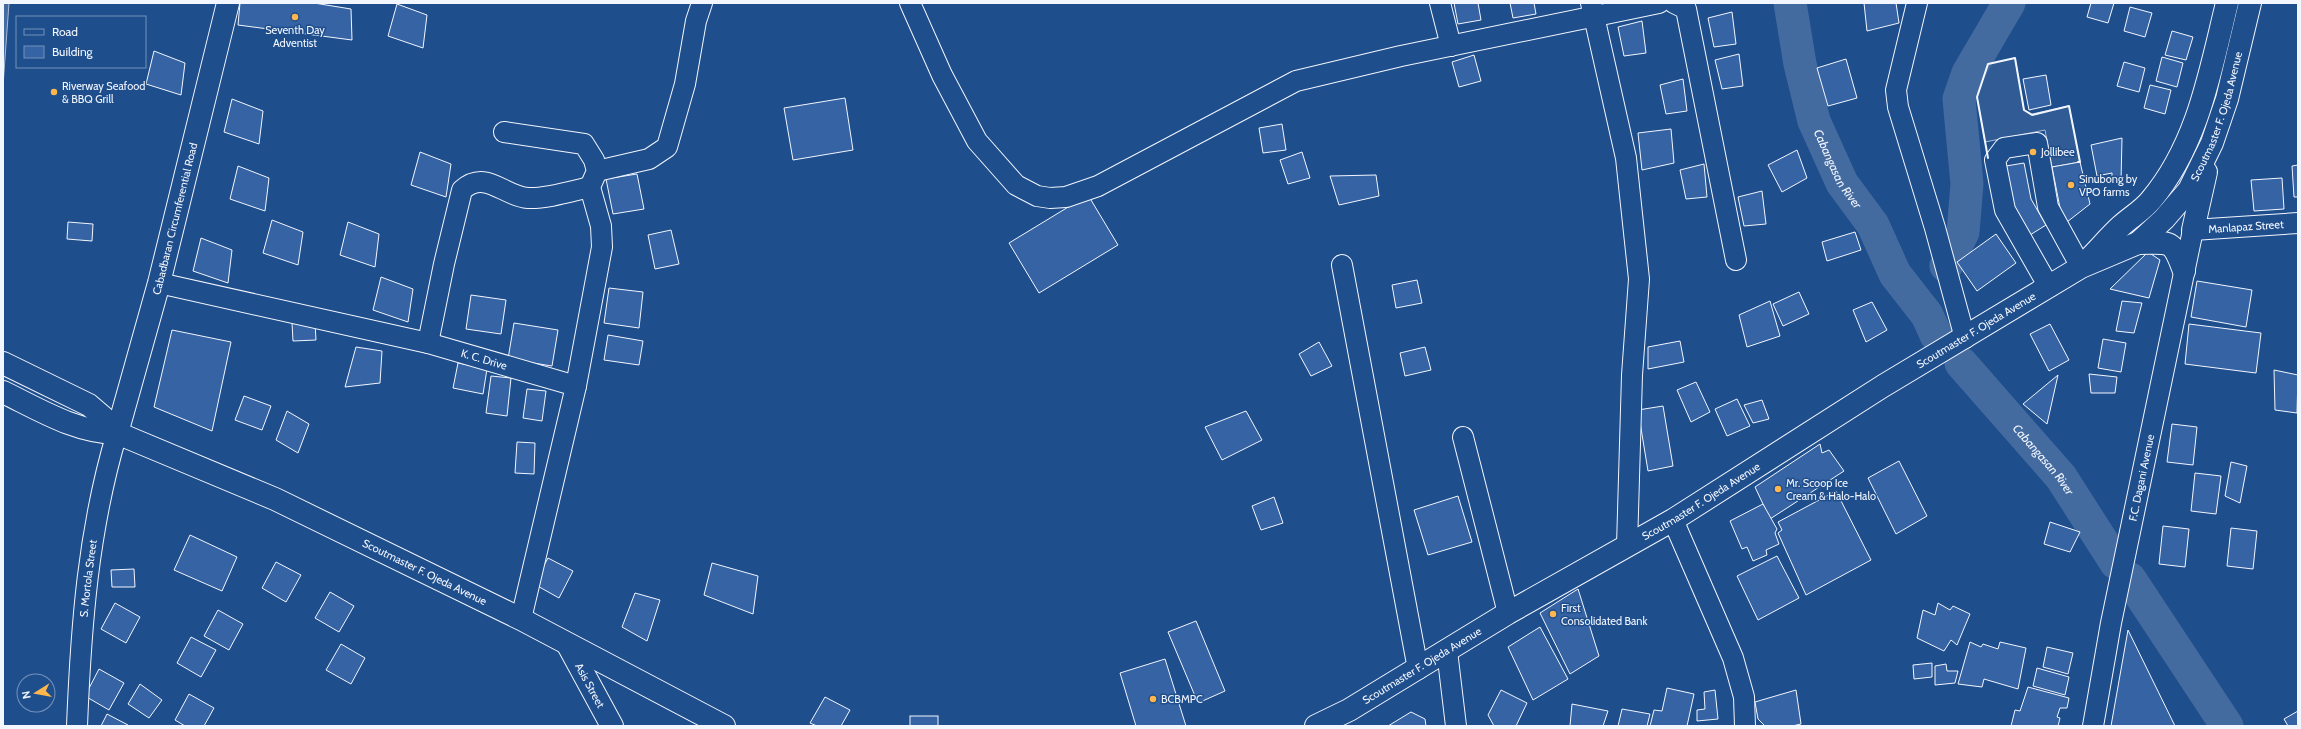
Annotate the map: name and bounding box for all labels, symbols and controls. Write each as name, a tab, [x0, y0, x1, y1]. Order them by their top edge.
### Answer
marker: Seventh Day Adventist	[290, 12, 300, 22]
legend	[16, 16, 146, 68]
place label: Seventh Day Adventist	[265, 23, 325, 50]
text: Road	[52, 24, 78, 39]
text: Building	[52, 44, 94, 59]
street label: Scoutmaster F. Ojeda Avenue	[2187, 50, 2245, 183]
place label: Riverway Seafood & BBQ Grill	[62, 79, 145, 106]
marker: Riverway Seafood & BBQ Grill	[49, 87, 59, 97]
water label: Cabangasan River	[1811, 127, 1866, 212]
street label: Cabadbaran Circumferential Road	[149, 141, 200, 296]
place label: Jollibee	[2040, 145, 2075, 159]
marker: Jollibee	[2028, 147, 2038, 157]
place label: Sinubong by VPO farms	[2079, 172, 2138, 199]
marker: Sinubong by VPO farms	[2066, 180, 2076, 190]
street label: Manlapaz Street	[2208, 217, 2284, 236]
street label: Scoutmaster F. Ojeda Avenue	[1914, 289, 2039, 371]
street label: K. C. Drive	[459, 346, 509, 373]
water label: Cabangasan River	[2010, 421, 2078, 498]
street label: F.C. Dagani Avenue	[2125, 433, 2157, 522]
street label: Scoutmaster F. Ojeda Avenue	[1639, 459, 1763, 543]
place label: Mr. Scoop Ice Cream & Halo-Halo	[1786, 476, 1876, 503]
marker: Mr. Scoop Ice Cream & Halo-Halo	[1773, 484, 1783, 494]
street label: Scoutmaster F. Ojeda Avenue	[360, 536, 489, 608]
street label: S. Mortola Street	[77, 538, 100, 618]
place label: First Consolidated Bank	[1561, 601, 1648, 628]
marker: First Consolidated Bank	[1548, 609, 1558, 619]
street label: Scoutmaster F. Ojeda Avenue	[1360, 624, 1484, 707]
street label: Asis Street	[572, 661, 608, 711]
north arrow	[16, 673, 56, 713]
text: N	[19, 690, 34, 700]
place label: BCBMPC	[1161, 692, 1203, 706]
marker: BCBMPC	[1148, 694, 1158, 704]

